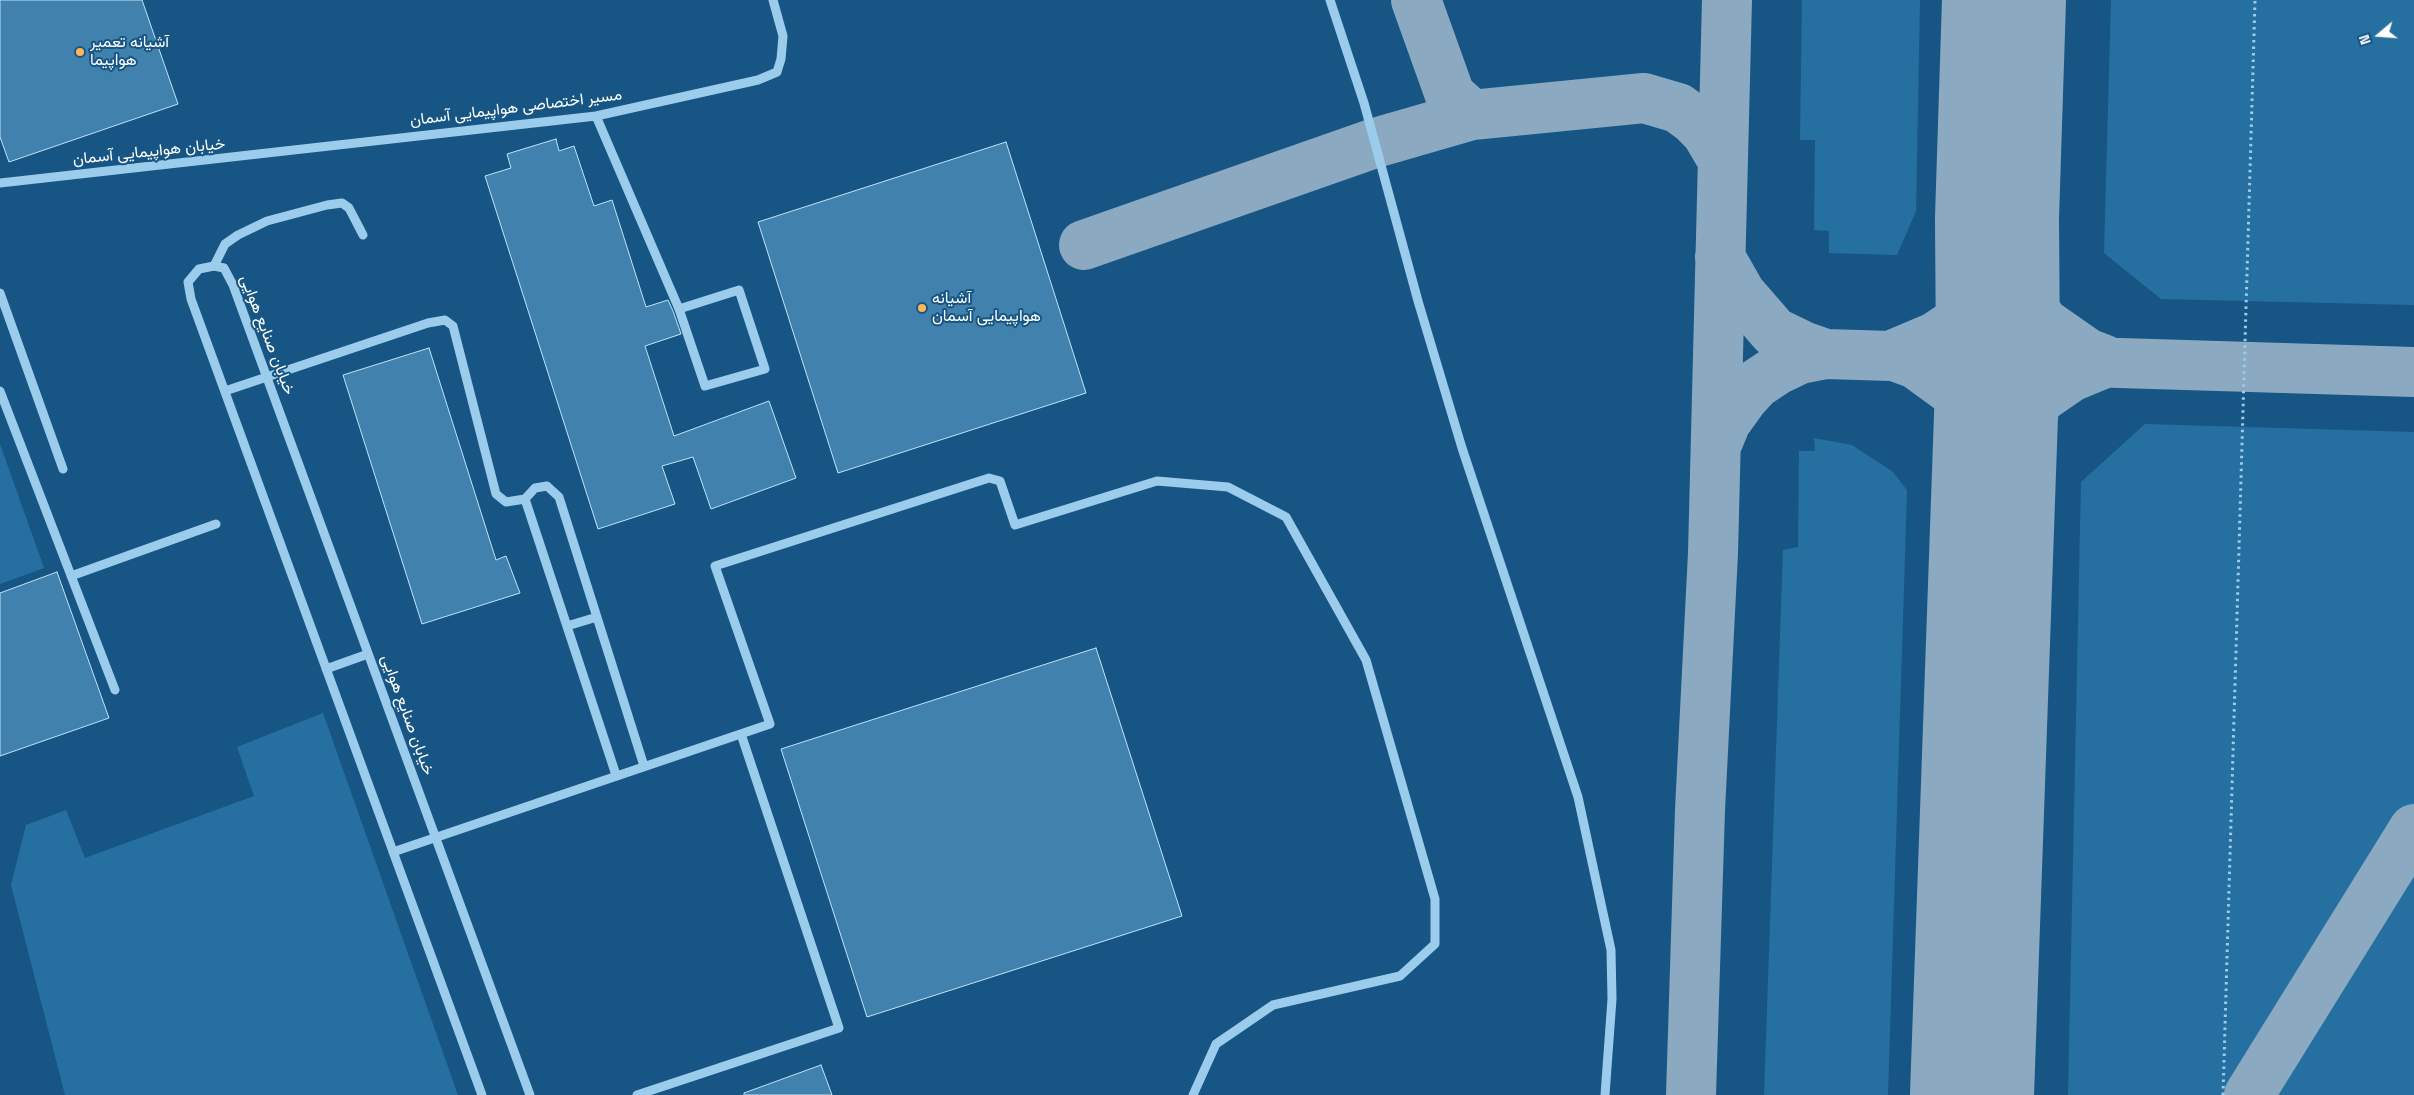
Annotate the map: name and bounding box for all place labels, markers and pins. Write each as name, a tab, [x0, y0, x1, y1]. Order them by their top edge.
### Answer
place label: آشیانه تعمیر هواپیما	[90, 33, 169, 71]
marker: آشیانه تعمیر هواپیما	[74, 46, 86, 58]
place label: آشیانه هواپیمایی آسمان	[932, 289, 1041, 327]
marker: آشیانه هواپیمایی آسمان	[916, 302, 928, 314]

